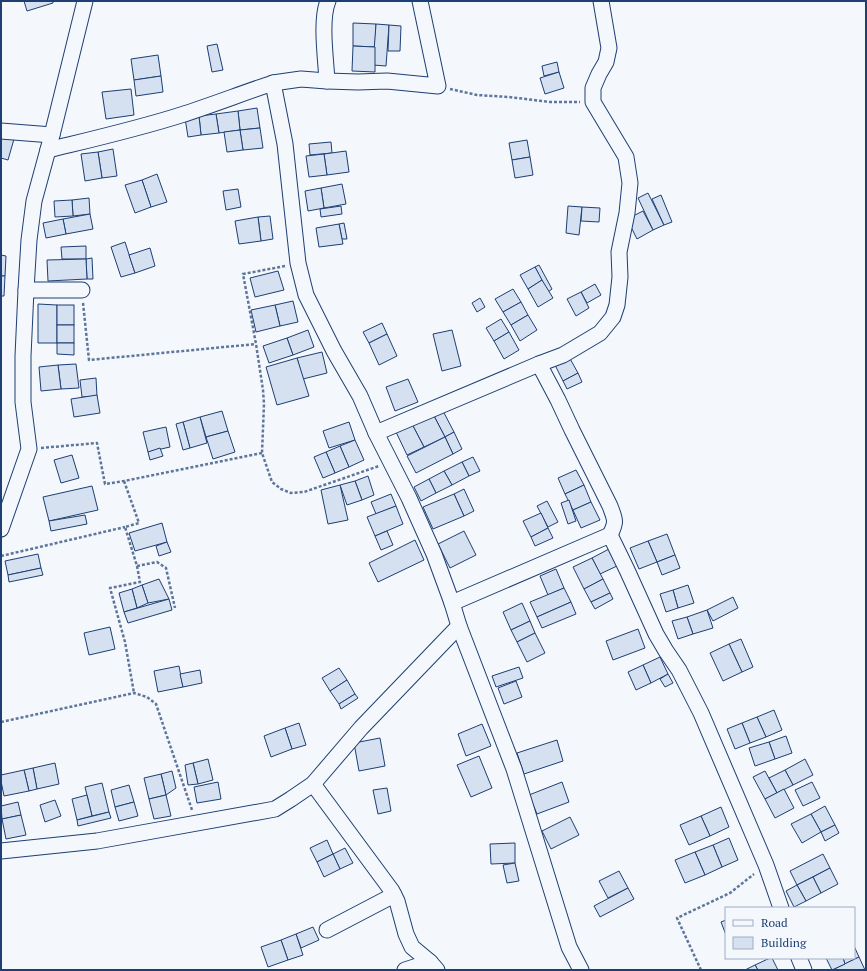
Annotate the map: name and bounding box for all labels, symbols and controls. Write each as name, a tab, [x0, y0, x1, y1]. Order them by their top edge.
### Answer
legend	[725, 907, 855, 959]
text: Road	[761, 915, 788, 930]
text: Building	[761, 935, 807, 950]

